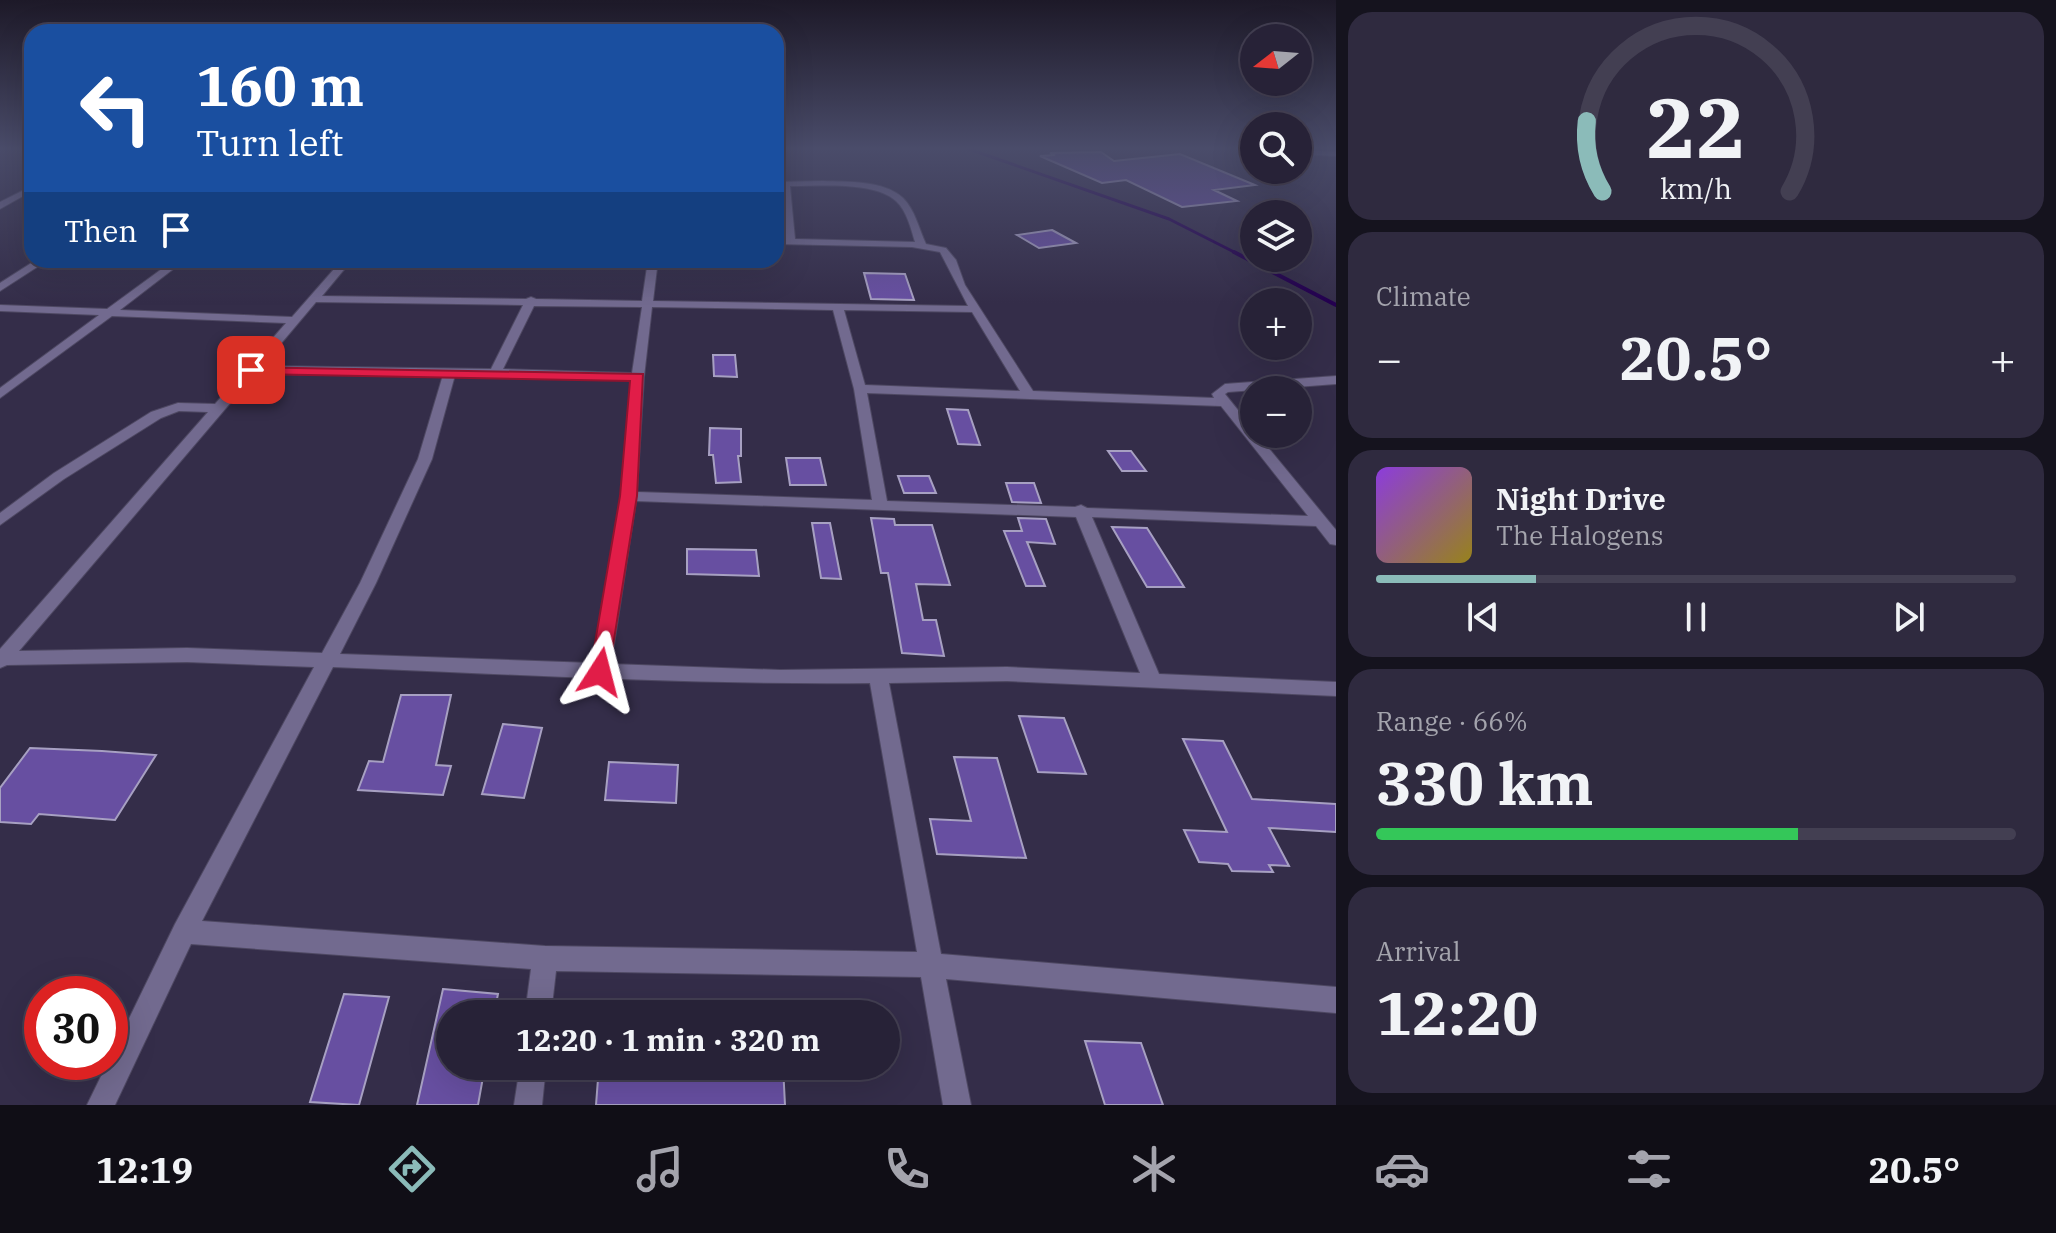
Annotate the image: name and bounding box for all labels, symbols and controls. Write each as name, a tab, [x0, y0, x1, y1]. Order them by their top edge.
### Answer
north arrow	[1240, 24, 1312, 96]
map controls	[1240, 24, 1312, 448]
text: 160 m	[196, 49, 364, 121]
icon: left	[64, 56, 168, 160]
text: 22	[1646, 73, 1746, 181]
button: search	[1240, 112, 1312, 184]
text: Turn left	[196, 119, 343, 166]
text: km/h	[1660, 170, 1732, 207]
button: layers	[1240, 200, 1312, 272]
icon: arrive	[154, 208, 198, 252]
text: Then	[64, 211, 138, 250]
text: Climate	[1376, 279, 1471, 313]
button: +	[1240, 288, 1312, 360]
text: 20.5°	[1619, 318, 1773, 397]
text: −	[1376, 330, 1402, 387]
text: +	[1990, 330, 2016, 387]
pin	[217, 336, 285, 404]
icon: arrive	[229, 348, 273, 392]
button: −	[1240, 376, 1312, 448]
text: Night Drive	[1496, 479, 1666, 518]
text: The Halogens	[1496, 518, 1664, 552]
icon: previous	[1461, 595, 1505, 639]
icon: pause	[1674, 595, 1718, 639]
icon: next	[1887, 595, 1931, 639]
position arrow	[558, 630, 642, 714]
text: Range · 66%	[1376, 704, 1528, 738]
text: 330 km	[1376, 743, 1594, 822]
text: Arrival	[1376, 934, 1461, 968]
text: 12:20	[1376, 973, 1538, 1052]
speed limit sign: 30	[24, 976, 128, 1080]
text: 12:20 · 1 min · 320 m	[516, 1020, 820, 1059]
icon: directions	[384, 1141, 440, 1197]
icon: music	[632, 1141, 688, 1197]
icon: phone	[879, 1141, 935, 1197]
icon: climate	[1126, 1141, 1182, 1197]
icon: car	[1374, 1141, 1430, 1197]
icon: filters	[1621, 1141, 1677, 1197]
text: 12:19	[96, 1146, 193, 1193]
text: 20.5°	[1868, 1146, 1960, 1193]

